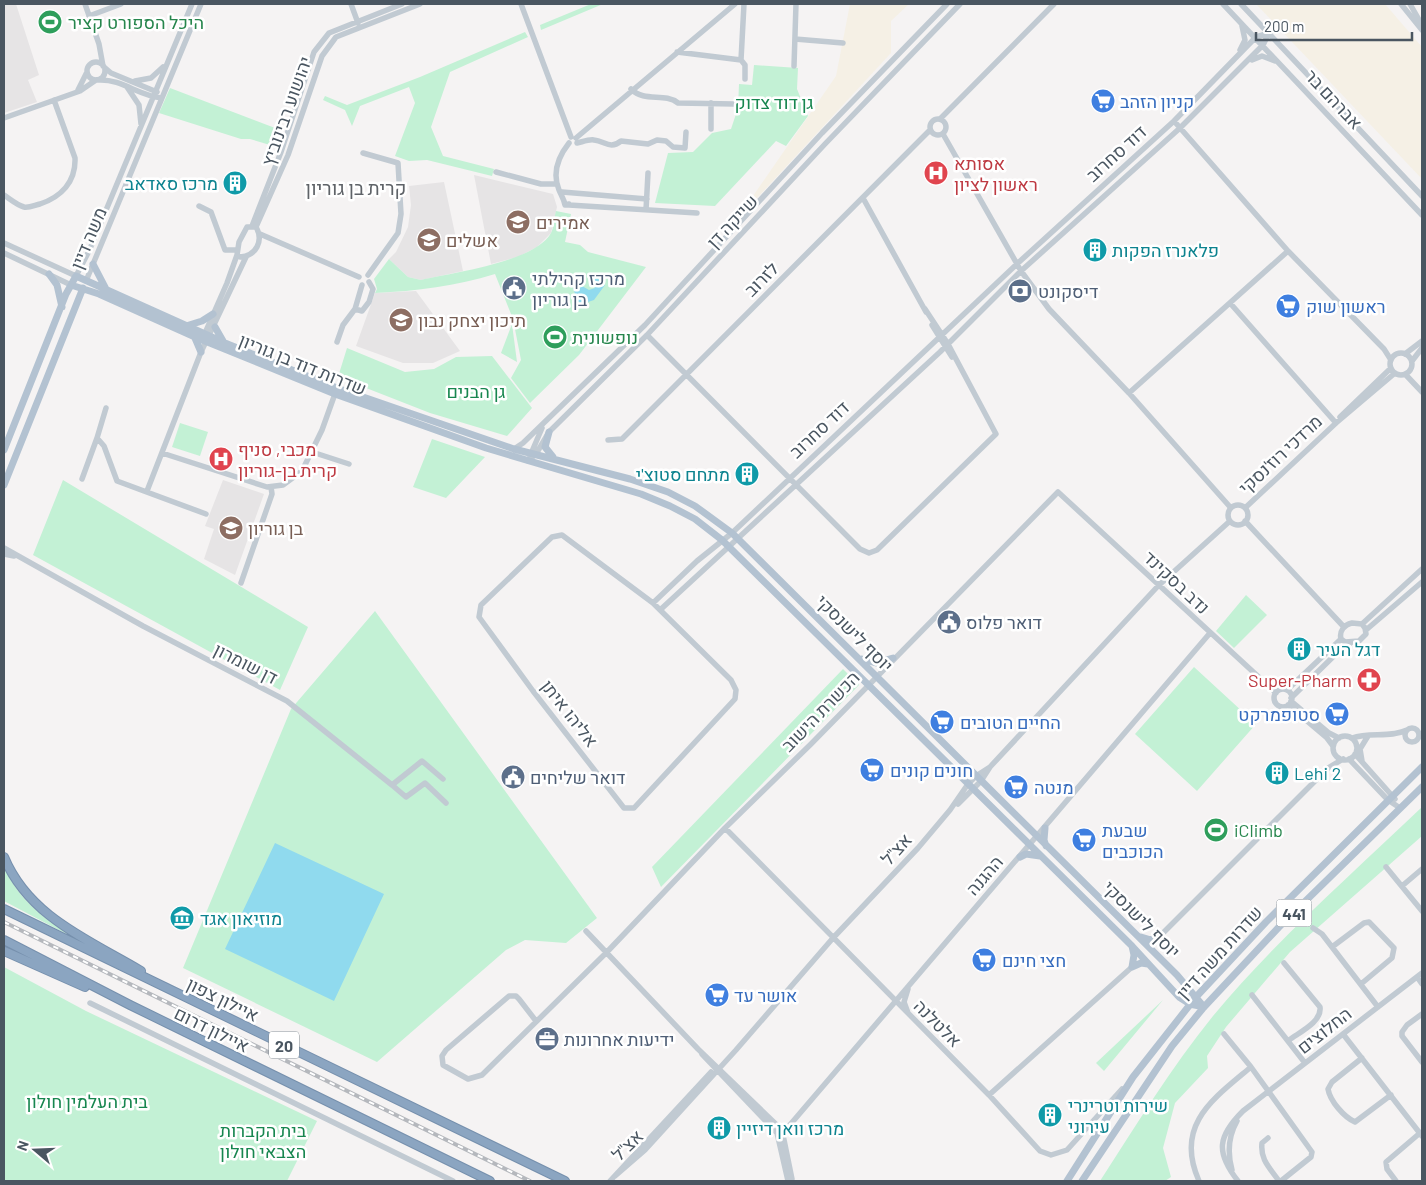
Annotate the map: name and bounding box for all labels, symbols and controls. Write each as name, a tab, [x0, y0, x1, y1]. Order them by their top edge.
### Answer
sports icon: היכל הספורט קציר	[37, 9, 63, 35]
scale bar	[1256, 10, 1412, 42]
place label: היכל הספורט קציר	[68, 11, 204, 33]
text: 200 m	[1264, 17, 1304, 35]
street label: יהושוע רבינוביץ	[256, 53, 316, 169]
street label: אברהם בר	[1301, 65, 1367, 133]
supermarket icon: קניון הזהב	[1090, 88, 1116, 114]
place label: קניון הזהב	[1120, 90, 1194, 112]
park label: גן דוד צדוק	[734, 91, 814, 113]
street label: דוד סחרוב	[1081, 120, 1151, 186]
place label: אסותא ראשון לציון	[954, 152, 1038, 195]
hospital icon: אסותא ראשון לציון	[923, 160, 949, 186]
building icon: מרכז סאדאב	[222, 170, 248, 196]
place label: מרכז סאדאב	[125, 172, 218, 194]
district label: קרית בן גוריון	[306, 176, 406, 199]
street label: שייקה דן	[702, 190, 762, 252]
street label: משה דיין	[65, 204, 111, 272]
school or university icon: אמירים	[505, 209, 531, 235]
place label: אמירים	[536, 211, 590, 233]
school or university icon: אשלים	[416, 227, 442, 253]
place label: אשלים	[446, 229, 498, 251]
building icon: פלאנרז הפקות	[1082, 237, 1108, 263]
place label: פלאנרז הפקות	[1112, 239, 1219, 261]
street label: לזרוב	[739, 257, 783, 301]
place label: מרכז קהילתי בן גוריון	[532, 267, 625, 310]
public building icon: מרכז קהילתי בן גוריון	[501, 275, 527, 301]
bank icon: דיסקונט	[1007, 278, 1033, 304]
place label: דיסקונט	[1038, 280, 1098, 302]
supermarket icon: ראשון שוק	[1275, 293, 1301, 319]
place label: ראשון שוק	[1306, 295, 1386, 317]
school or university icon: תיכון יצחק נבון	[388, 307, 414, 333]
place label: תיכון יצחק נבון	[418, 309, 526, 331]
sports icon: נופשונית	[542, 324, 568, 350]
place label: נופשונית	[572, 326, 638, 348]
street label: שדרות דוד בן גוריון	[236, 328, 370, 400]
park label: גן הבנים	[446, 380, 506, 402]
street label: דוד סחרוב	[785, 396, 853, 462]
street label: מרדכי רוז'נסקי	[1234, 410, 1326, 498]
place label: מכבי, סניף קרית בן-גוריון	[238, 438, 337, 481]
hospital icon: מכבי, סניף קרית בן-גוריון	[208, 446, 234, 472]
building icon: מתחם סטוצ'י	[734, 461, 760, 487]
place label: מתחם סטוצ'י	[636, 463, 730, 485]
school or university icon: בן גוריון	[218, 515, 244, 541]
place label: בן גוריון	[248, 517, 304, 539]
street label: נדב בסקינד	[1139, 546, 1215, 618]
street label: יוסף לישנסקי	[812, 590, 898, 676]
public building icon: דואר פלוס	[936, 609, 962, 635]
place label: דואר פלוס	[966, 611, 1042, 633]
building icon: דגל העיר	[1286, 636, 1312, 662]
street label: דן שומרון	[210, 638, 282, 688]
place label: דגל העיר	[1316, 638, 1380, 660]
street label: הכשרת הישוב	[776, 666, 864, 756]
pharmacy icon: Super-Pharm	[1356, 667, 1382, 693]
place label: Super-Pharm	[1248, 669, 1352, 691]
street label: אליהו איתן	[537, 675, 603, 751]
supermarket icon: סטופמרקט	[1324, 701, 1350, 727]
place label: סטופמרקט	[1238, 703, 1320, 725]
supermarket icon: החיים הטובים	[929, 709, 955, 735]
place label: החיים הטובים	[960, 711, 1061, 733]
supermarket icon: חונים קונים	[859, 757, 885, 783]
place label: חונים קונים	[890, 759, 973, 781]
building icon: Lehi 2	[1264, 760, 1290, 786]
place label: Lehi 2	[1294, 762, 1341, 784]
public building icon: דואר שליחים	[500, 764, 526, 790]
place label: דואר שליחים	[530, 766, 625, 788]
supermarket icon: מנטה	[1003, 774, 1029, 800]
place label: מנטה	[1034, 776, 1074, 798]
sports icon: iClimb	[1203, 817, 1229, 843]
place label: שבעת הכוכבים	[1102, 819, 1164, 862]
place label: iClimb	[1234, 819, 1283, 841]
supermarket icon: שבעת הכוכבים	[1071, 827, 1097, 853]
street label: אצ"ל	[876, 828, 916, 870]
street label: ההגנה	[961, 851, 1007, 899]
street label: יוסף לישנסקי	[1099, 876, 1185, 962]
road number: 441	[1276, 900, 1312, 926]
street label: שדרות משה דיין	[1171, 901, 1267, 1003]
museum icon: מוזיאון אגד	[169, 905, 195, 931]
place label: מוזיאון אגד	[200, 907, 282, 929]
supermarket icon: חצי חינם	[971, 947, 997, 973]
place label: חצי חינם	[1002, 949, 1066, 971]
street label: איילון צפון	[183, 972, 263, 1026]
supermarket icon: אושר עד	[704, 982, 730, 1008]
place label: אושר עד	[734, 984, 797, 1006]
street label: אלטלנה	[910, 995, 966, 1051]
street label: איילון דרום	[171, 1001, 253, 1057]
street label: החלוצים	[1292, 1002, 1356, 1058]
office icon: ידיעות אחרונות	[534, 1026, 560, 1052]
place label: ידיעות אחרונות	[564, 1028, 675, 1050]
road number: 20	[269, 1032, 299, 1058]
park label: בית העלמין חולון	[26, 1090, 148, 1112]
place label: שירות וטרינרי עירוני	[1068, 1094, 1168, 1137]
building icon: שירות וטרינרי עירוני	[1037, 1102, 1063, 1128]
building icon: מרכז וואן דיזיין	[706, 1115, 732, 1141]
place label: מרכז וואן דיזיין	[736, 1117, 844, 1139]
park label: בית הקברות הצבאי חולון	[220, 1119, 307, 1162]
north arrow	[10, 1125, 60, 1175]
street label: אצ"ל	[607, 1125, 647, 1165]
text: N	[13, 1138, 32, 1153]

